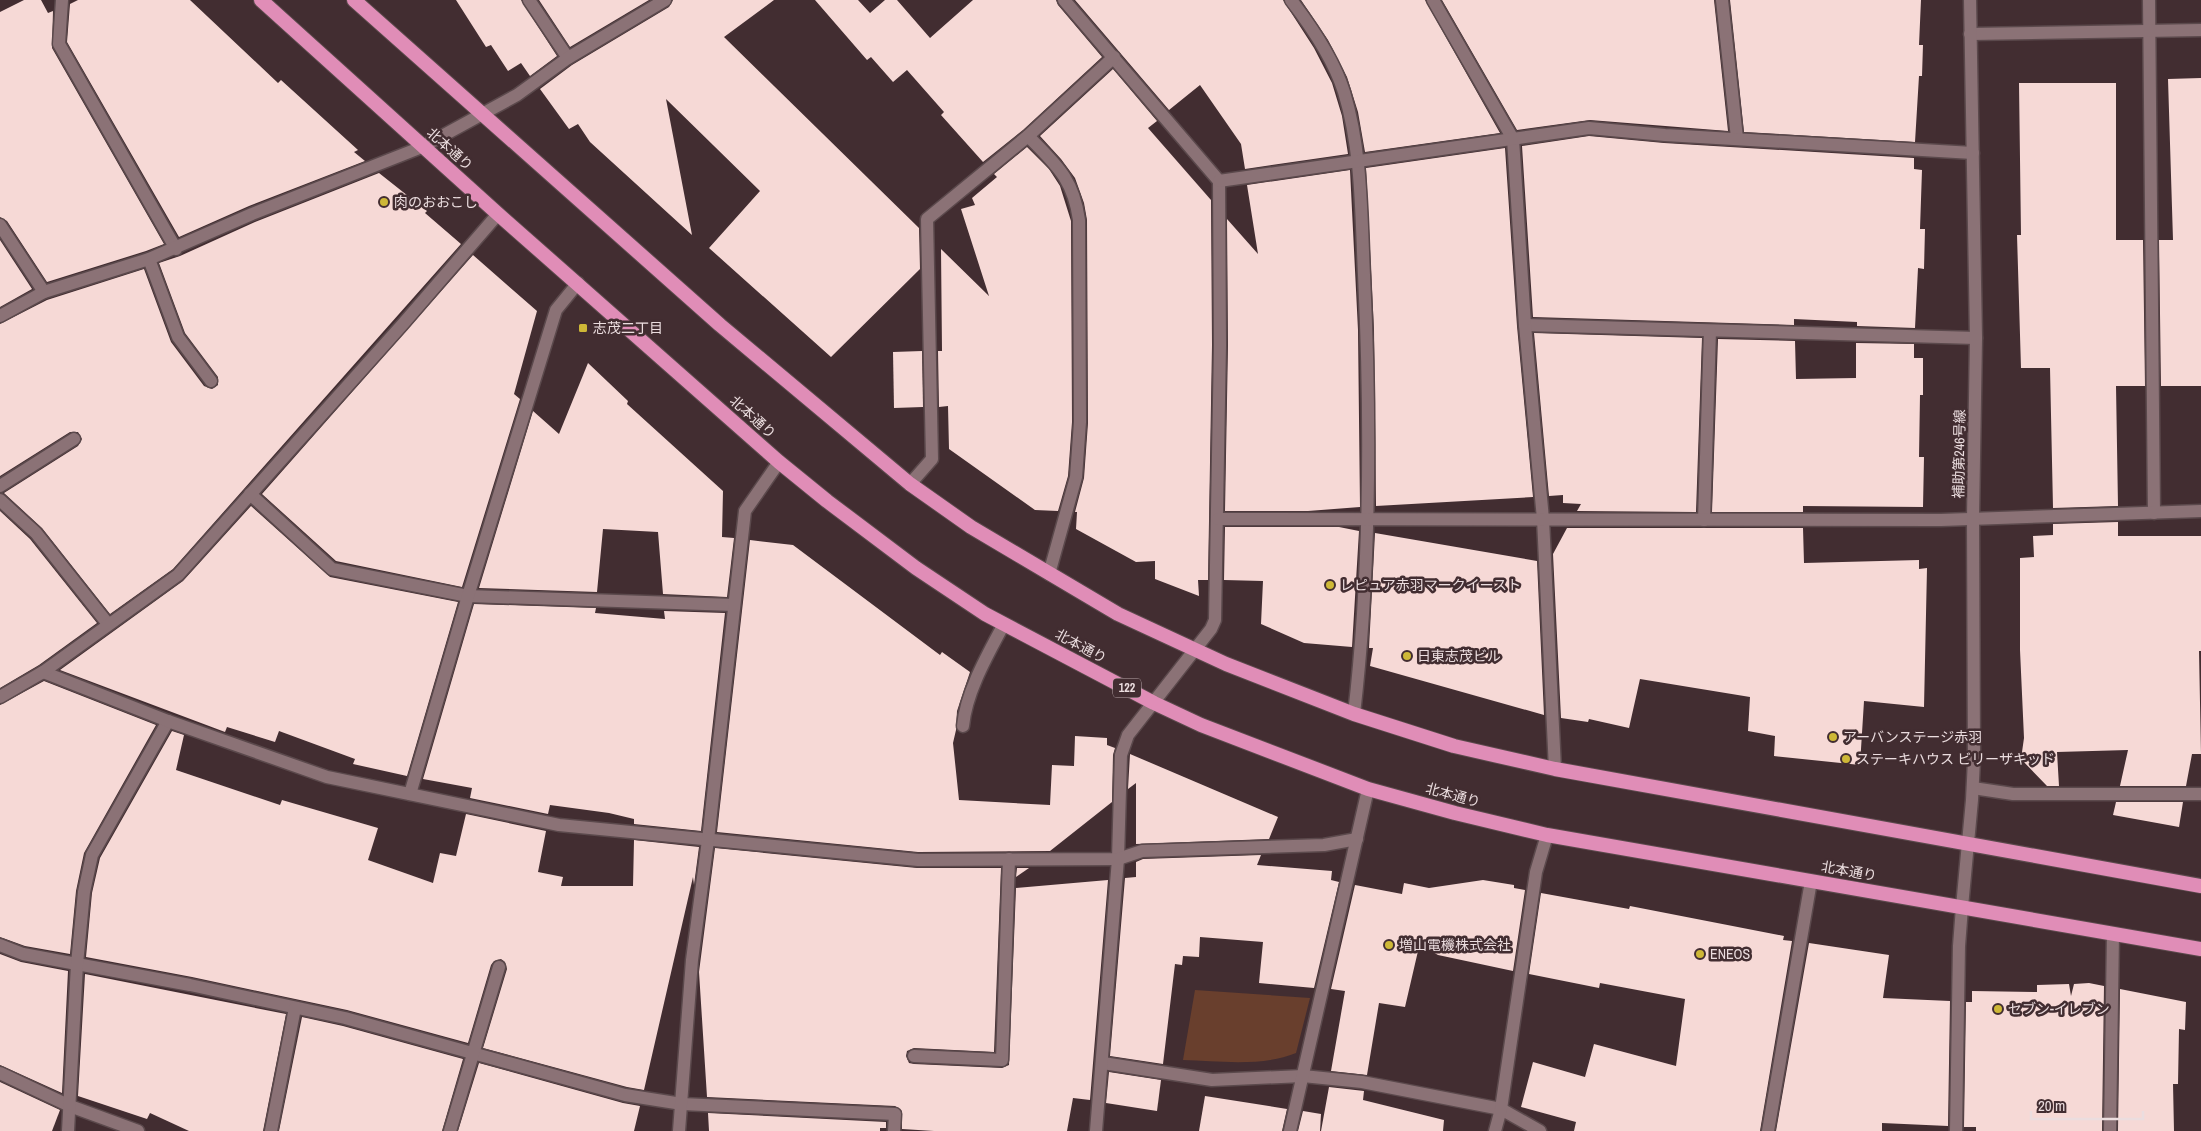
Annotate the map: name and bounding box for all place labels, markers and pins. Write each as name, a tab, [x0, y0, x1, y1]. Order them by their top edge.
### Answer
place label: 肉のおおこし	[394, 193, 478, 211]
marker: 肉のおおこし	[378, 196, 390, 208]
place label: 志茂二丁目	[593, 319, 663, 337]
marker: 志茂二丁目	[577, 322, 589, 334]
place label: レピュア赤羽マークイースト	[1340, 576, 1521, 594]
marker: レピュア赤羽マークイースト	[1324, 579, 1336, 591]
place label: 日東志茂ビル	[1417, 647, 1501, 665]
marker: 日東志茂ビル	[1401, 650, 1413, 662]
place label: アーバンステージ赤羽	[1843, 728, 1982, 746]
marker: アーバンステージ赤羽	[1827, 731, 1839, 743]
place label: ステーキハウス ビリーザキッド	[1856, 750, 2055, 768]
marker: ステーキハウス ビリーザキッド	[1840, 753, 1852, 765]
place label: 増山電機株式会社	[1399, 936, 1511, 954]
marker: 増山電機株式会社	[1383, 939, 1395, 951]
place label: ENEOS	[1710, 945, 1751, 963]
marker: ENEOS	[1694, 948, 1706, 960]
place label: セブン-イレブン	[2008, 1000, 2110, 1018]
marker: セブン-イレブン	[1992, 1003, 2004, 1015]

